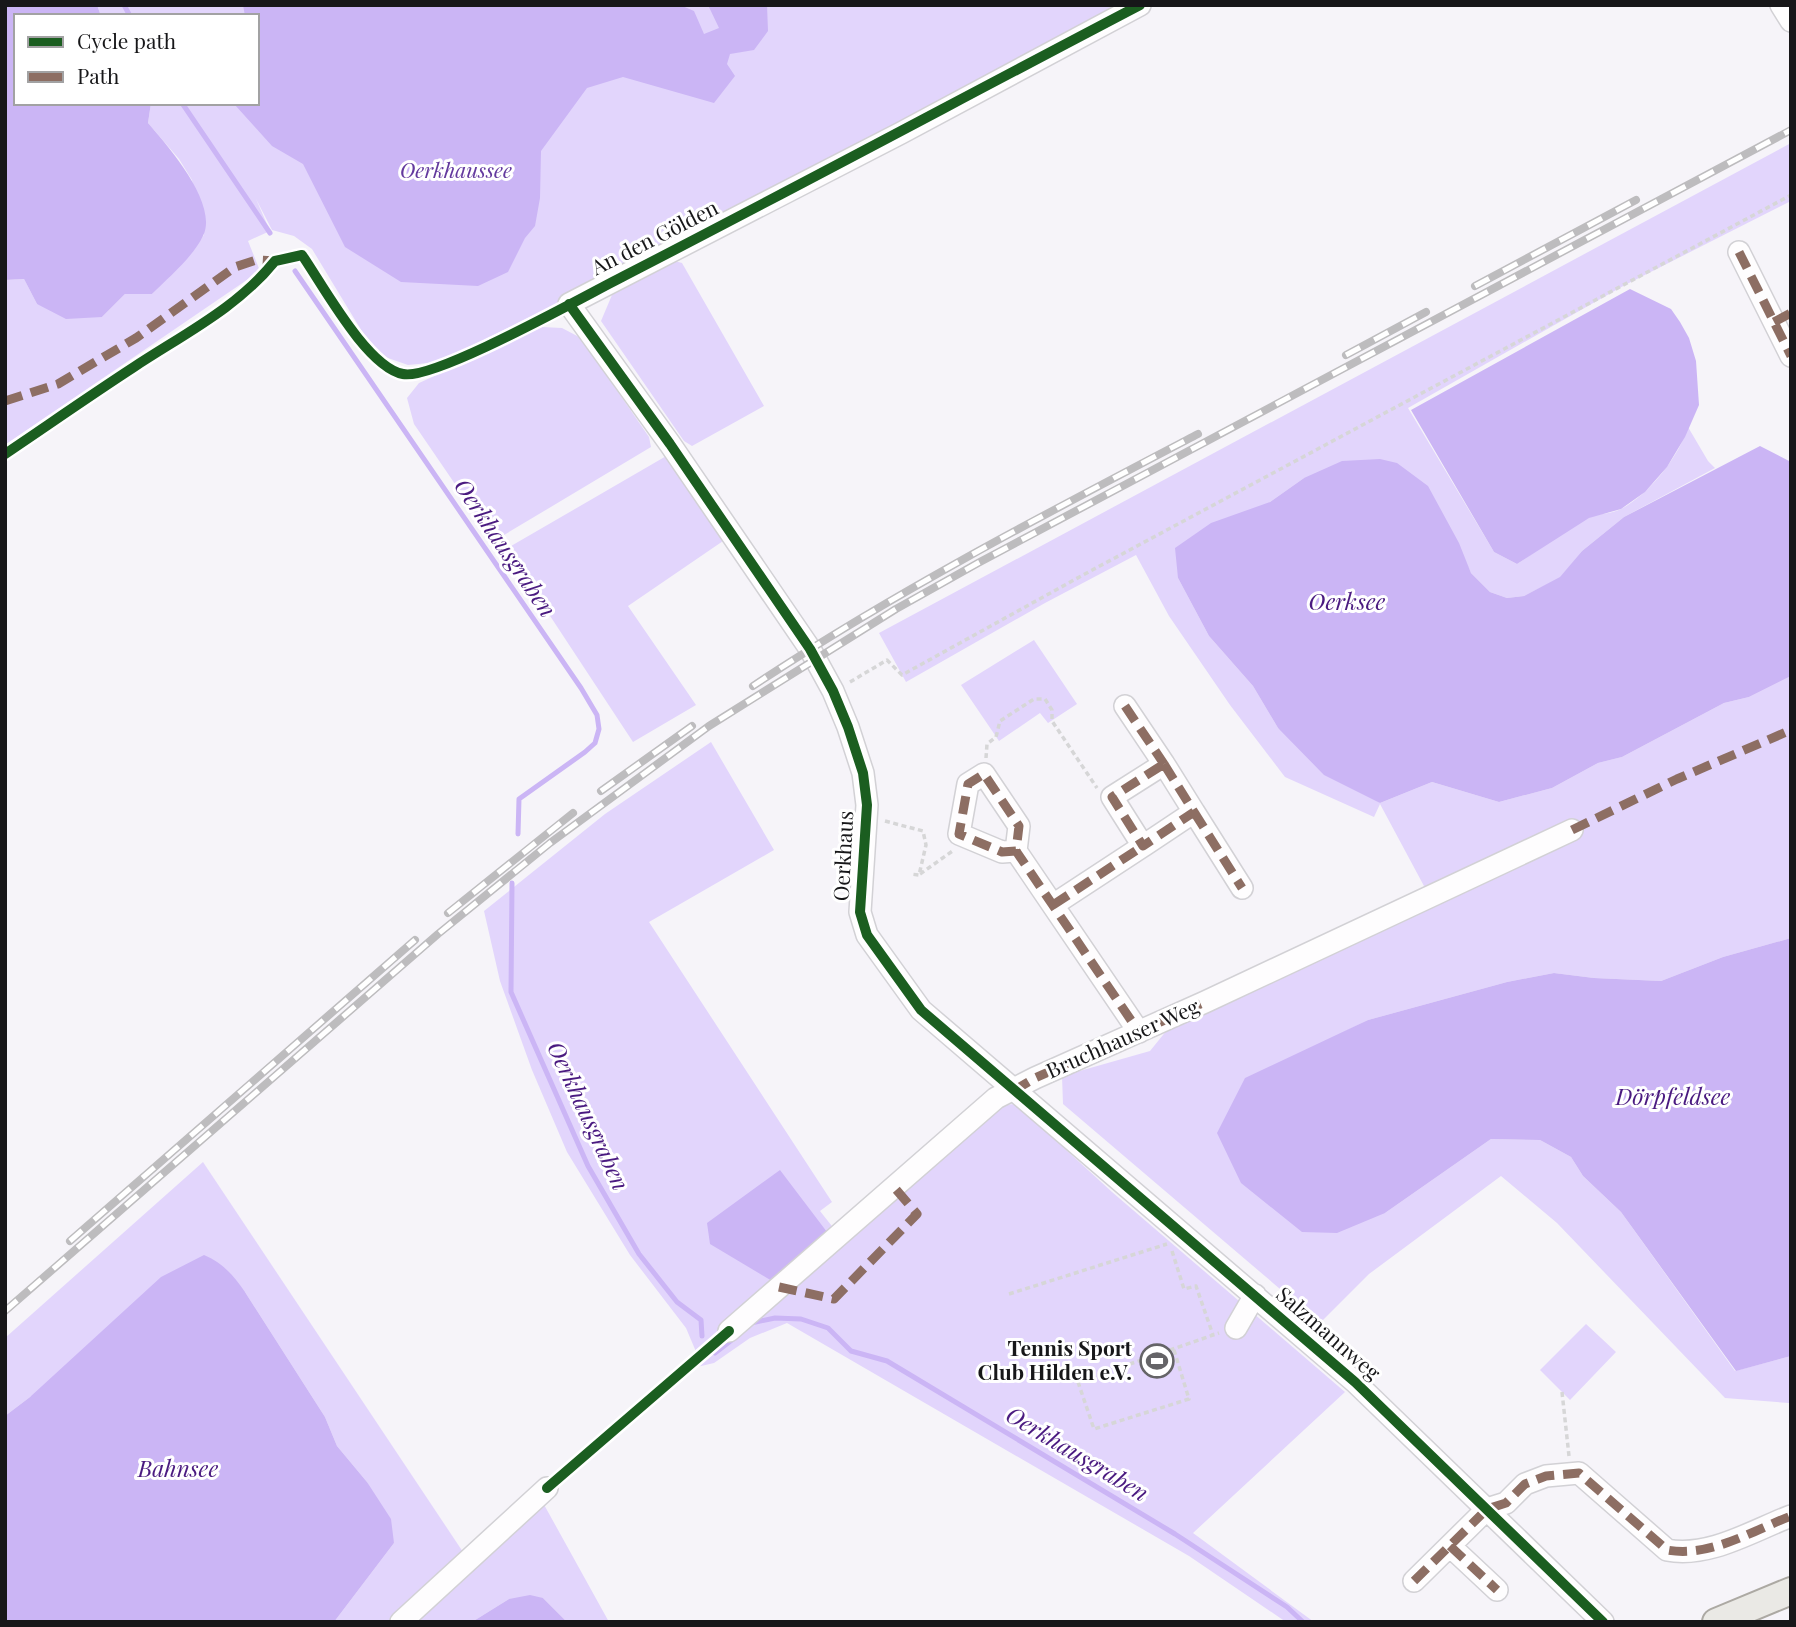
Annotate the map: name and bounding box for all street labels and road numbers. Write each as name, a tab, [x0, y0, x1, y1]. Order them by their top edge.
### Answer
street label: An den Gölden	[585, 192, 723, 281]
street label: Oerkhaus	[826, 810, 858, 902]
street label: Bruchhauser Weg	[1041, 991, 1203, 1083]
street label: Salzmannweg	[1271, 1279, 1387, 1386]

